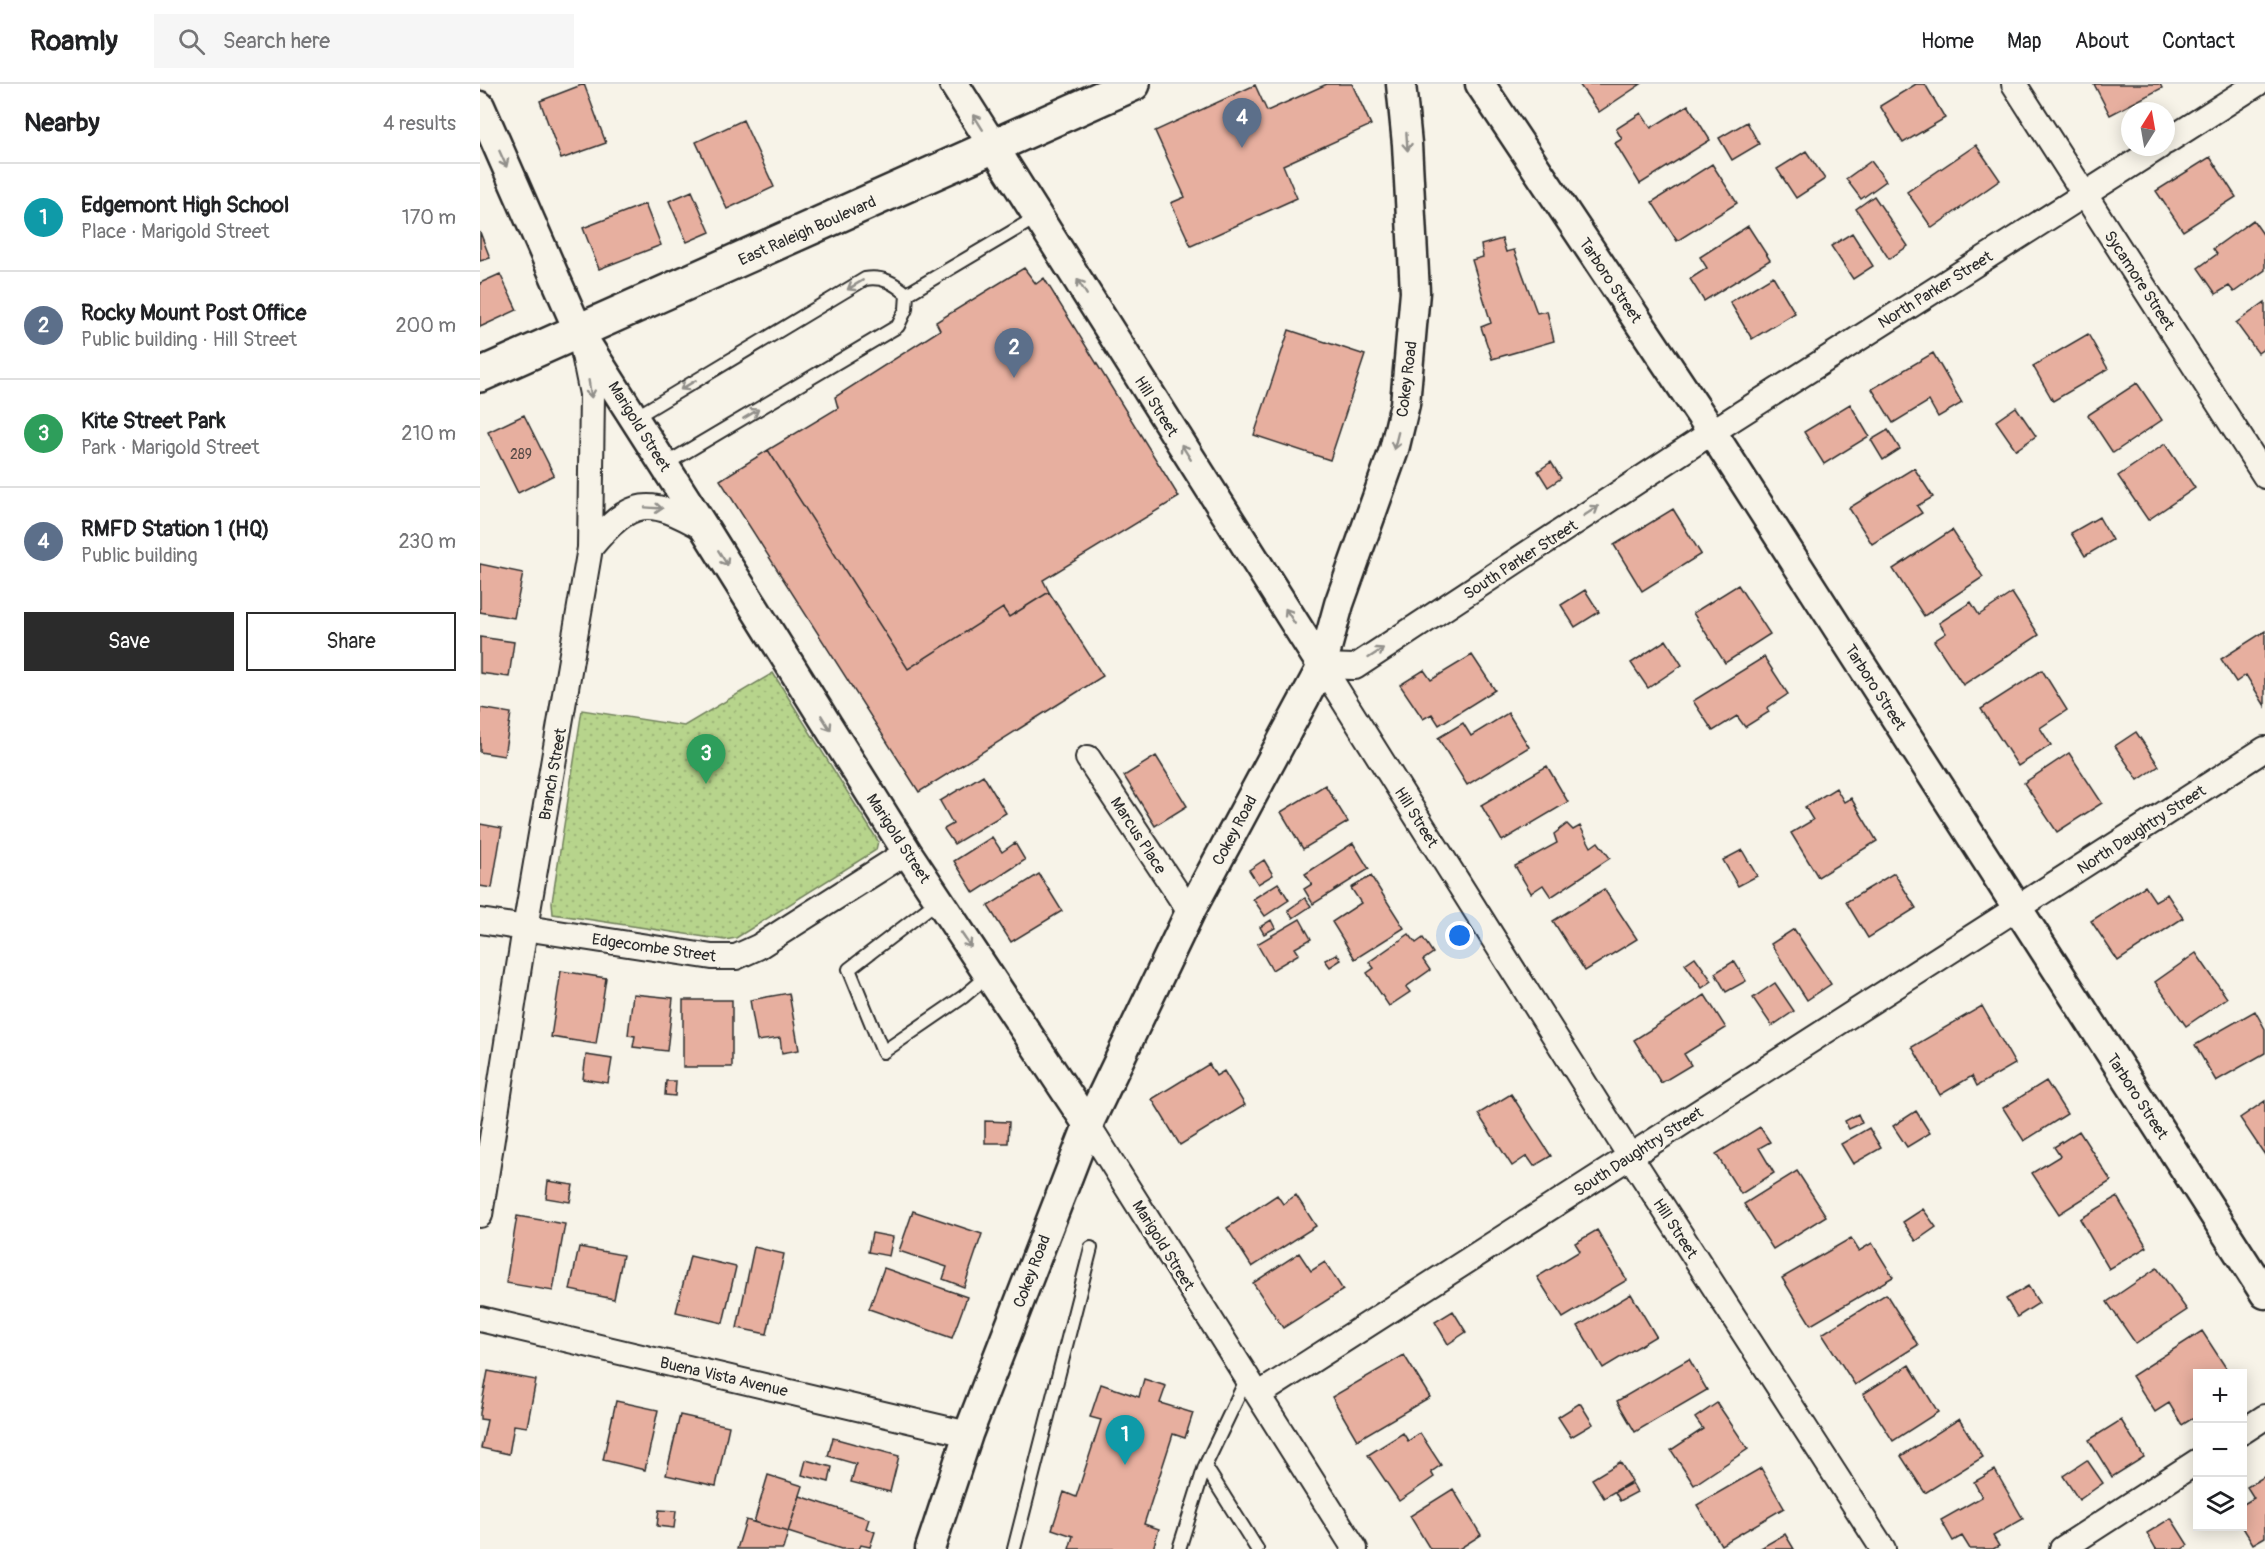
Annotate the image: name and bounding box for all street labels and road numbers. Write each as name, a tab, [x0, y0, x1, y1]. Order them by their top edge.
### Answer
street label: East Raleigh Boulevard	[735, 192, 879, 270]
street label: Sycamore Street	[2100, 227, 2179, 335]
street label: Tarboro Street	[1574, 234, 1646, 327]
street label: North Parker Street	[1875, 246, 1997, 333]
street label: Cokey Road	[1392, 340, 1422, 418]
street label: Hill Street	[1130, 373, 1183, 441]
street label: Marigold Street	[603, 378, 675, 476]
street label: South Parker Street	[1460, 515, 1582, 604]
street label: Tarboro Street	[1840, 641, 1911, 735]
street label: Branch Street	[535, 726, 571, 822]
street label: North Daughtry Street	[2073, 780, 2210, 879]
street label: Hill Street	[1390, 784, 1443, 852]
street label: Marigold Street	[862, 790, 935, 888]
street label: Cokey Road	[1208, 792, 1262, 869]
street label: Marcus Place	[1106, 793, 1170, 878]
street label: Edgecombe Street	[591, 929, 718, 967]
street label: Tarboro Street	[2102, 1050, 2173, 1144]
street label: South Daughtry Street	[1570, 1102, 1707, 1201]
street label: Hill Street	[1648, 1195, 1702, 1263]
street label: Marigold Street	[1127, 1197, 1199, 1295]
street label: Cokey Road	[1009, 1232, 1055, 1311]
street label: Buena Vista Avenue	[658, 1353, 790, 1401]

